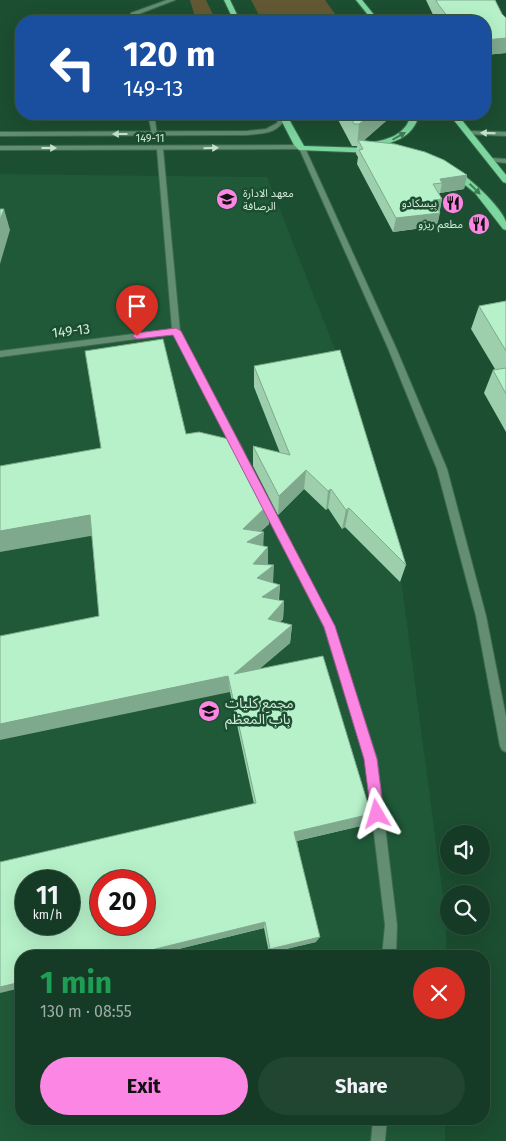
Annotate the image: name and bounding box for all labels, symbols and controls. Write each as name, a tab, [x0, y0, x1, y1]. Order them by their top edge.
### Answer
text: 120 m	[123, 33, 216, 75]
icon: left	[40, 35, 105, 100]
text: 149-13	[123, 75, 183, 102]
one-way arrow	[479, 129, 495, 137]
one-way arrow	[112, 130, 128, 138]
street label: 149-11	[135, 132, 165, 145]
one-way arrow	[392, 132, 407, 140]
one-way arrow	[41, 144, 57, 152]
one-way arrow	[203, 144, 219, 152]
one-way arrow	[469, 183, 481, 195]
school or university icon: معهد الادارة الرصافة	[215, 187, 239, 211]
place label: معهد الادارة الرصافة	[243, 187, 294, 213]
restaurant icon: بيسكادو	[441, 191, 465, 215]
place label: بيسكادو	[402, 197, 437, 210]
restaurant icon: مطعم ريزو	[467, 212, 491, 236]
place label: مطعم ريزو	[418, 218, 463, 233]
pin	[116, 285, 158, 336]
icon: arrive	[123, 292, 151, 320]
street label: 149-13	[51, 320, 91, 342]
place label: مجمع كليات باب المعظم	[225, 695, 294, 730]
school or university icon: مجمع كليات باب المعظم	[197, 699, 221, 723]
position arrow	[350, 787, 402, 839]
map controls	[440, 825, 490, 935]
button: sound	[440, 825, 490, 875]
speed limit sign: 20	[90, 870, 155, 935]
text: 11	[36, 881, 59, 911]
button: search	[440, 885, 490, 935]
text: km/h	[33, 908, 62, 922]
text: 1 min	[40, 965, 112, 1001]
button: close	[413, 967, 465, 1019]
text: 130 m · 08:55	[40, 1002, 132, 1021]
button: Exit	[40, 1057, 248, 1115]
button: Share	[258, 1057, 465, 1115]

